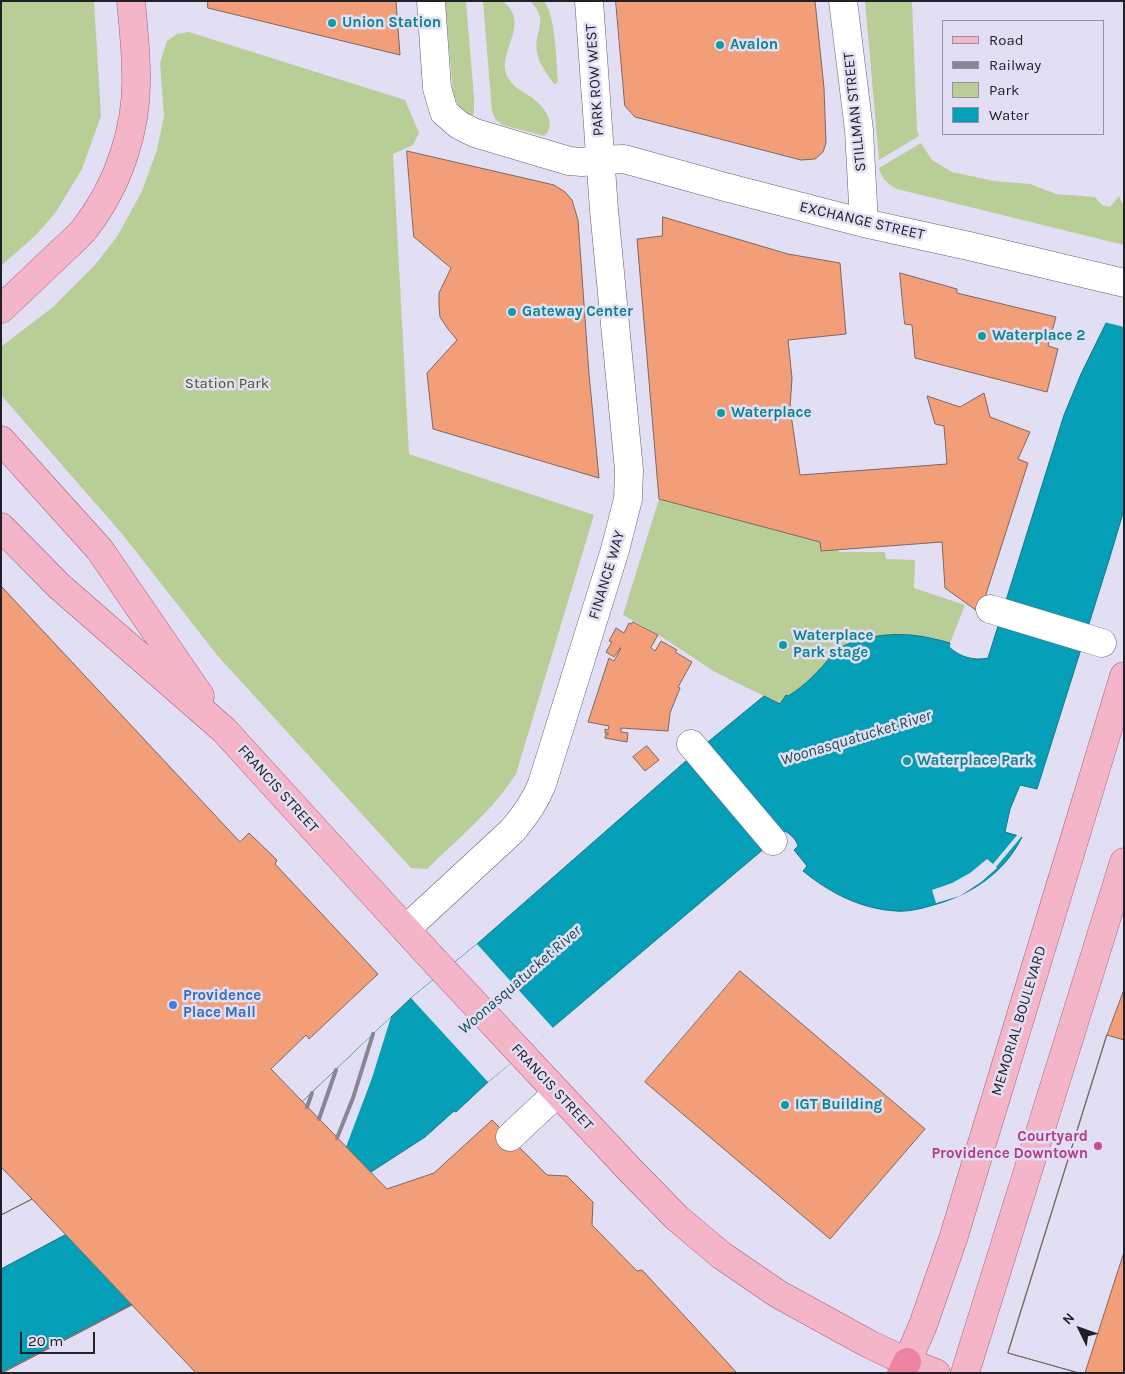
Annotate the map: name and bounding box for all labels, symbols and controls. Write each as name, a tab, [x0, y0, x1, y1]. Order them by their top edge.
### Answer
place label: Union Station	[342, 14, 441, 32]
marker: Union Station	[326, 17, 338, 29]
legend	[942, 20, 1105, 135]
street label: PARK ROW WEST	[582, 23, 608, 137]
text: Road	[989, 31, 1024, 49]
place label: Avalon	[730, 36, 778, 54]
marker: Avalon	[714, 39, 726, 51]
street label: STILLMAN STREET	[840, 51, 870, 173]
text: Railway	[989, 56, 1041, 74]
text: Park	[989, 81, 1019, 99]
text: Water	[989, 106, 1029, 124]
street label: EXCHANGE STREET	[798, 198, 926, 244]
place label: Gateway Center	[522, 303, 633, 321]
marker: Gateway Center	[506, 306, 518, 318]
place label: Waterplace 2	[992, 327, 1085, 345]
marker: Waterplace 2	[976, 330, 988, 342]
park label: Station Park	[185, 375, 269, 393]
place label: Waterplace	[731, 404, 812, 422]
marker: Waterplace	[715, 407, 727, 419]
street label: FINANCE WAY	[585, 528, 629, 622]
place label: Waterplace Park stage	[793, 627, 874, 662]
marker: Waterplace Park stage	[777, 639, 789, 651]
water label: Woonasquatucket River	[778, 706, 934, 770]
street label: FRANCIS STREET	[234, 741, 322, 837]
place label: Waterplace Park	[917, 752, 1034, 770]
marker: Waterplace Park	[901, 755, 913, 767]
water label: Woonasquatucket River	[455, 921, 585, 1039]
street label: MEMORIAL BOULEVARD	[988, 944, 1050, 1098]
place label: Providence Place Mall	[183, 987, 261, 1022]
marker: Providence Place Mall	[167, 999, 179, 1011]
street label: FRANCIS STREET	[507, 1040, 597, 1134]
place label: IGT Building	[795, 1096, 882, 1114]
marker: IGT Building	[779, 1099, 791, 1111]
place label: Courtyard Providence Downtown	[931, 1128, 1088, 1163]
marker: Courtyard Providence Downtown	[1092, 1140, 1104, 1152]
north arrow	[1055, 1304, 1105, 1354]
text: N	[1059, 1309, 1078, 1328]
scale bar	[22, 1322, 98, 1354]
text: 20 m	[28, 1332, 63, 1350]

